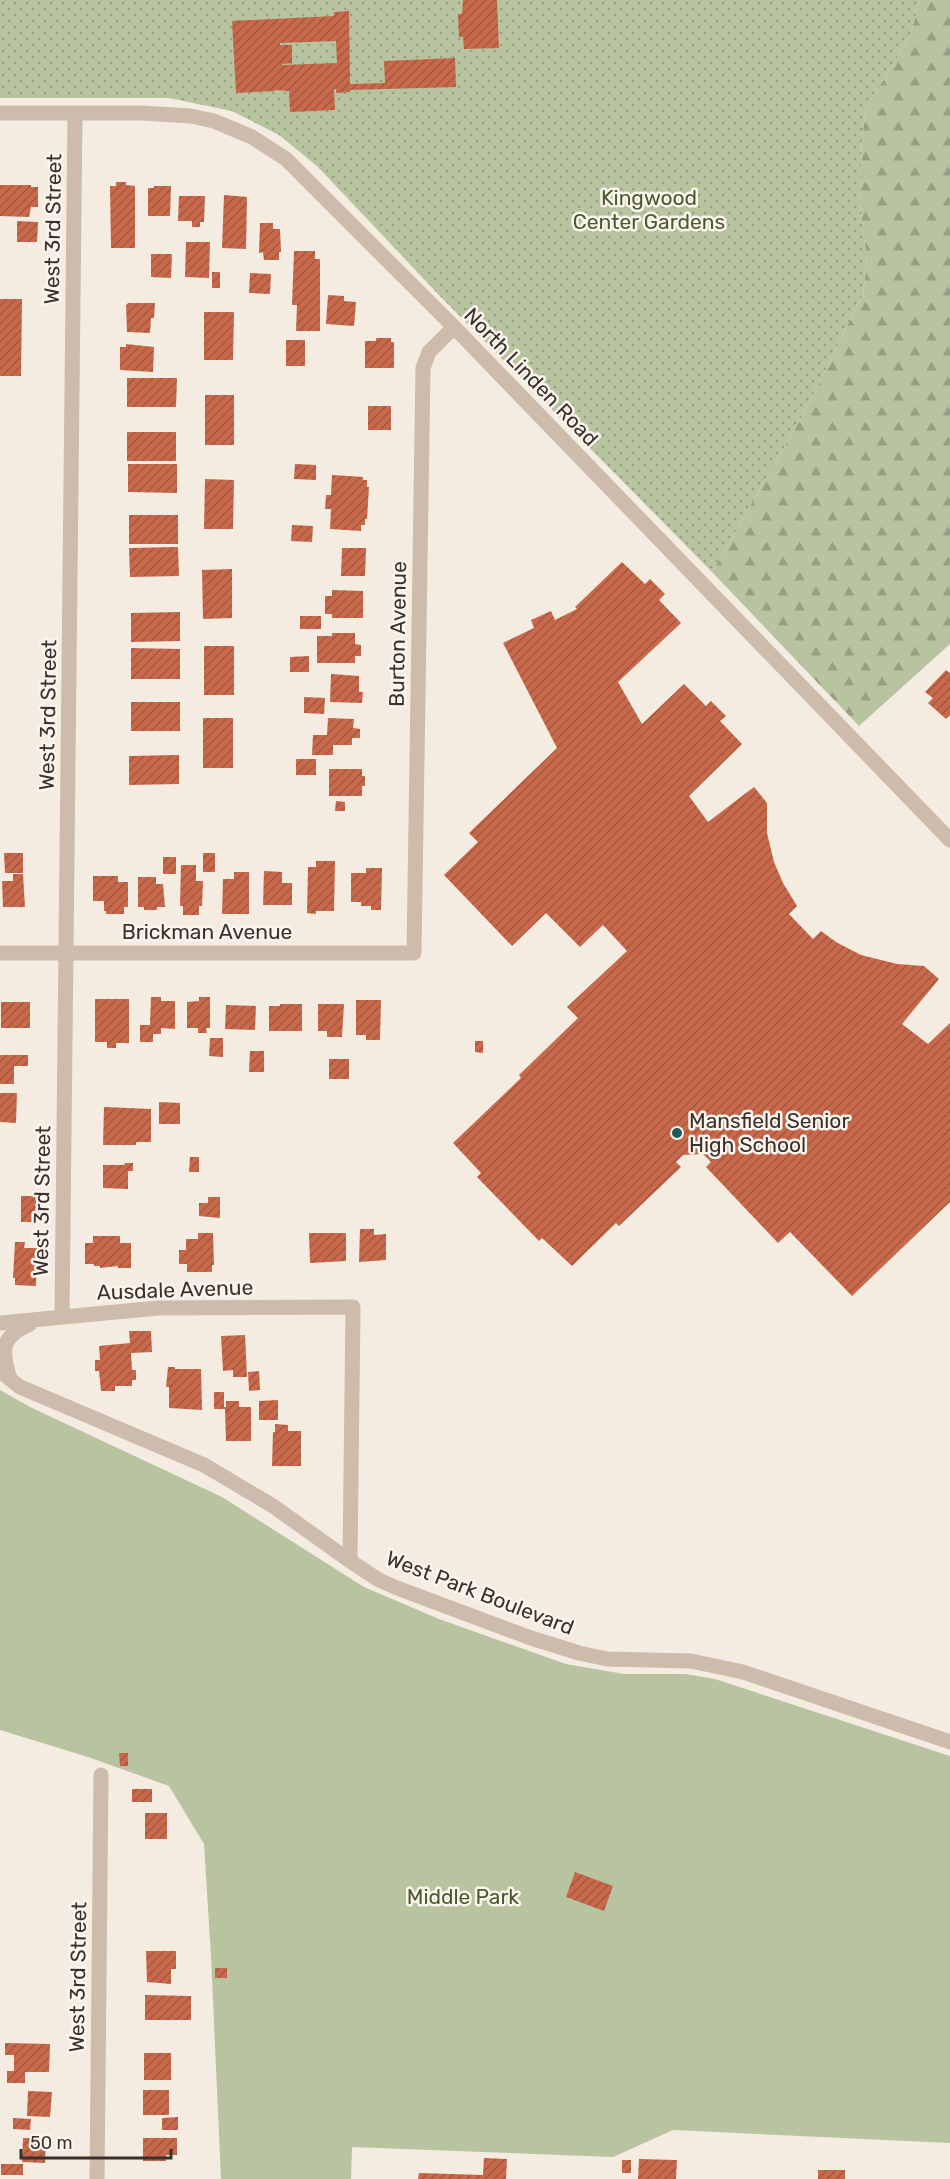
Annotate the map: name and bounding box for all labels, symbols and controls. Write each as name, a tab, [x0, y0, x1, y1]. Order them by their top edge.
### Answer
street label: West 3rd Street	[39, 153, 66, 305]
park label: Kingwood Center Gardens	[573, 185, 725, 234]
street label: North Linden Road	[459, 302, 604, 451]
street label: Burton Avenue	[384, 561, 411, 707]
street label: West 3rd Street	[34, 639, 61, 791]
street label: Brickman Avenue	[122, 919, 292, 944]
place label: Mansfield Senior High School	[689, 1108, 849, 1157]
street label: West 3rd Street	[28, 1125, 55, 1277]
marker: Mansfield Senior High School	[670, 1126, 684, 1140]
street label: Ausdale Avenue	[96, 1274, 254, 1305]
street label: West Park Boulevard	[383, 1545, 578, 1640]
park label: Middle Park	[407, 1884, 519, 1909]
street label: West 3rd Street	[64, 1901, 91, 2053]
scale bar	[21, 2122, 171, 2160]
text: 50 m	[30, 2132, 73, 2154]

